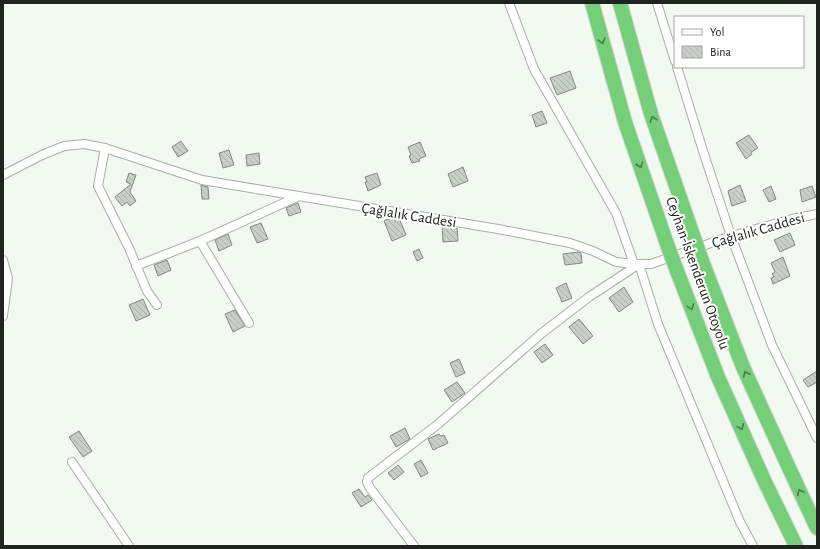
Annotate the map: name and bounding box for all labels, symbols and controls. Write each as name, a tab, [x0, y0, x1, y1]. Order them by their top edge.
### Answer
legend	[674, 16, 804, 68]
text: Yol	[710, 26, 724, 38]
one-way arrow	[598, 37, 606, 44]
text: Bina	[710, 46, 732, 58]
one-way arrow	[649, 115, 658, 122]
one-way arrow	[635, 161, 644, 168]
street label: Ceyhan-İskenderun Otoyolu	[663, 194, 734, 352]
street label: Çağlalık Caddesi	[361, 201, 457, 230]
street label: Çağlalık Caddesi	[710, 210, 806, 251]
one-way arrow	[686, 304, 694, 311]
one-way arrow	[743, 371, 751, 378]
one-way arrow	[736, 424, 744, 431]
one-way arrow	[797, 489, 805, 497]

